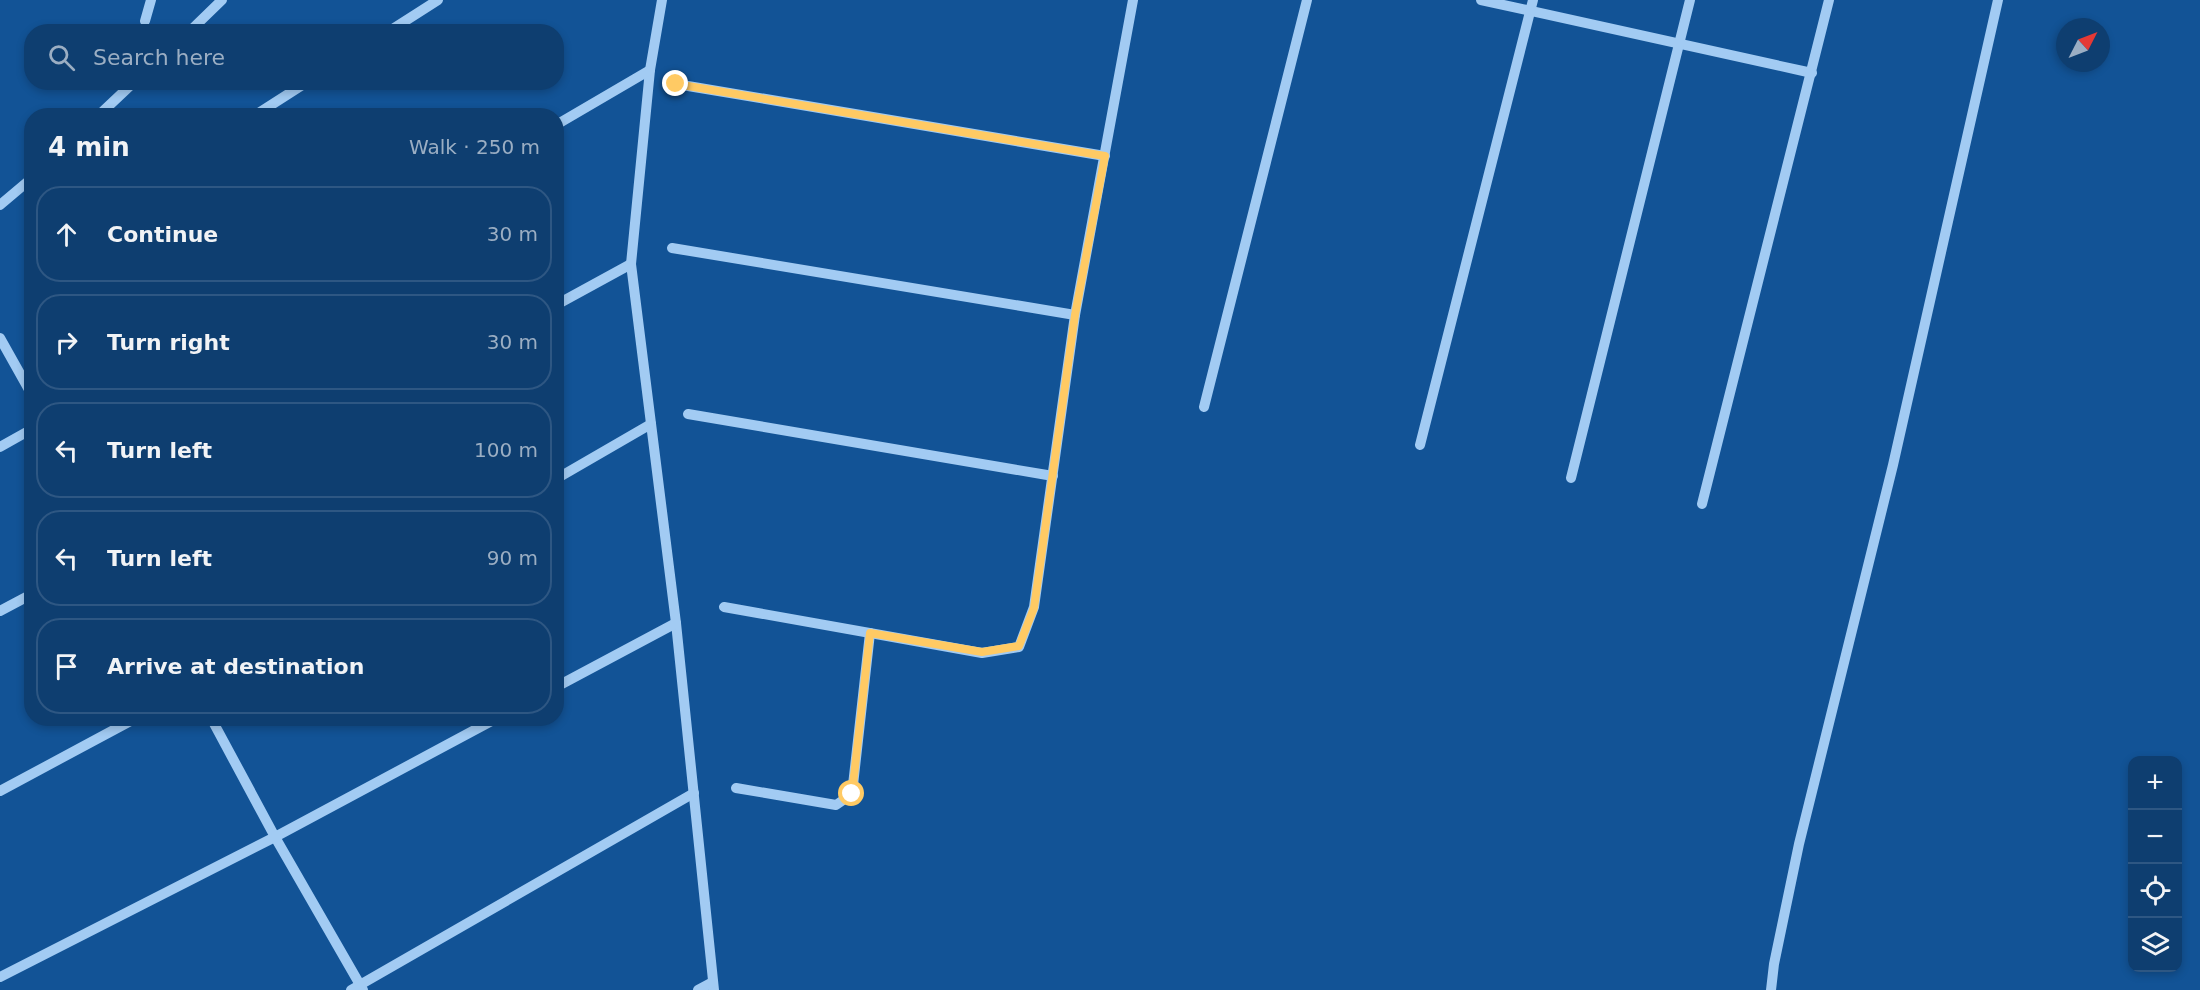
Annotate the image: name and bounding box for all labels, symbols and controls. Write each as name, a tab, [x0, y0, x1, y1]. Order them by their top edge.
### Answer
north arrow	[2056, 18, 2110, 72]
search box	[24, 24, 564, 90]
icon: search	[45, 41, 78, 74]
text: Search here	[93, 45, 225, 70]
route end	[662, 70, 688, 96]
text: 4 min	[48, 132, 130, 162]
text: Walk · 250 m	[409, 135, 540, 159]
icon: ahead	[50, 218, 83, 251]
text: Continue	[107, 222, 218, 247]
text: 30 m	[487, 222, 538, 246]
icon: right	[50, 326, 83, 359]
text: Turn right	[107, 330, 230, 355]
text: 30 m	[487, 330, 538, 354]
icon: left	[50, 434, 83, 467]
text: Turn left	[107, 438, 212, 463]
text: 100 m	[474, 438, 538, 462]
icon: left	[50, 542, 83, 575]
text: Turn left	[107, 546, 212, 571]
text: 90 m	[487, 546, 538, 570]
icon: arrive	[50, 650, 83, 683]
text: Arrive at destination	[107, 654, 364, 679]
map controls	[2128, 756, 2182, 972]
button: +	[2128, 756, 2182, 810]
route start	[838, 780, 864, 806]
button: −	[2128, 810, 2182, 864]
button: locate	[2128, 864, 2182, 918]
button: layers	[2128, 918, 2182, 972]

